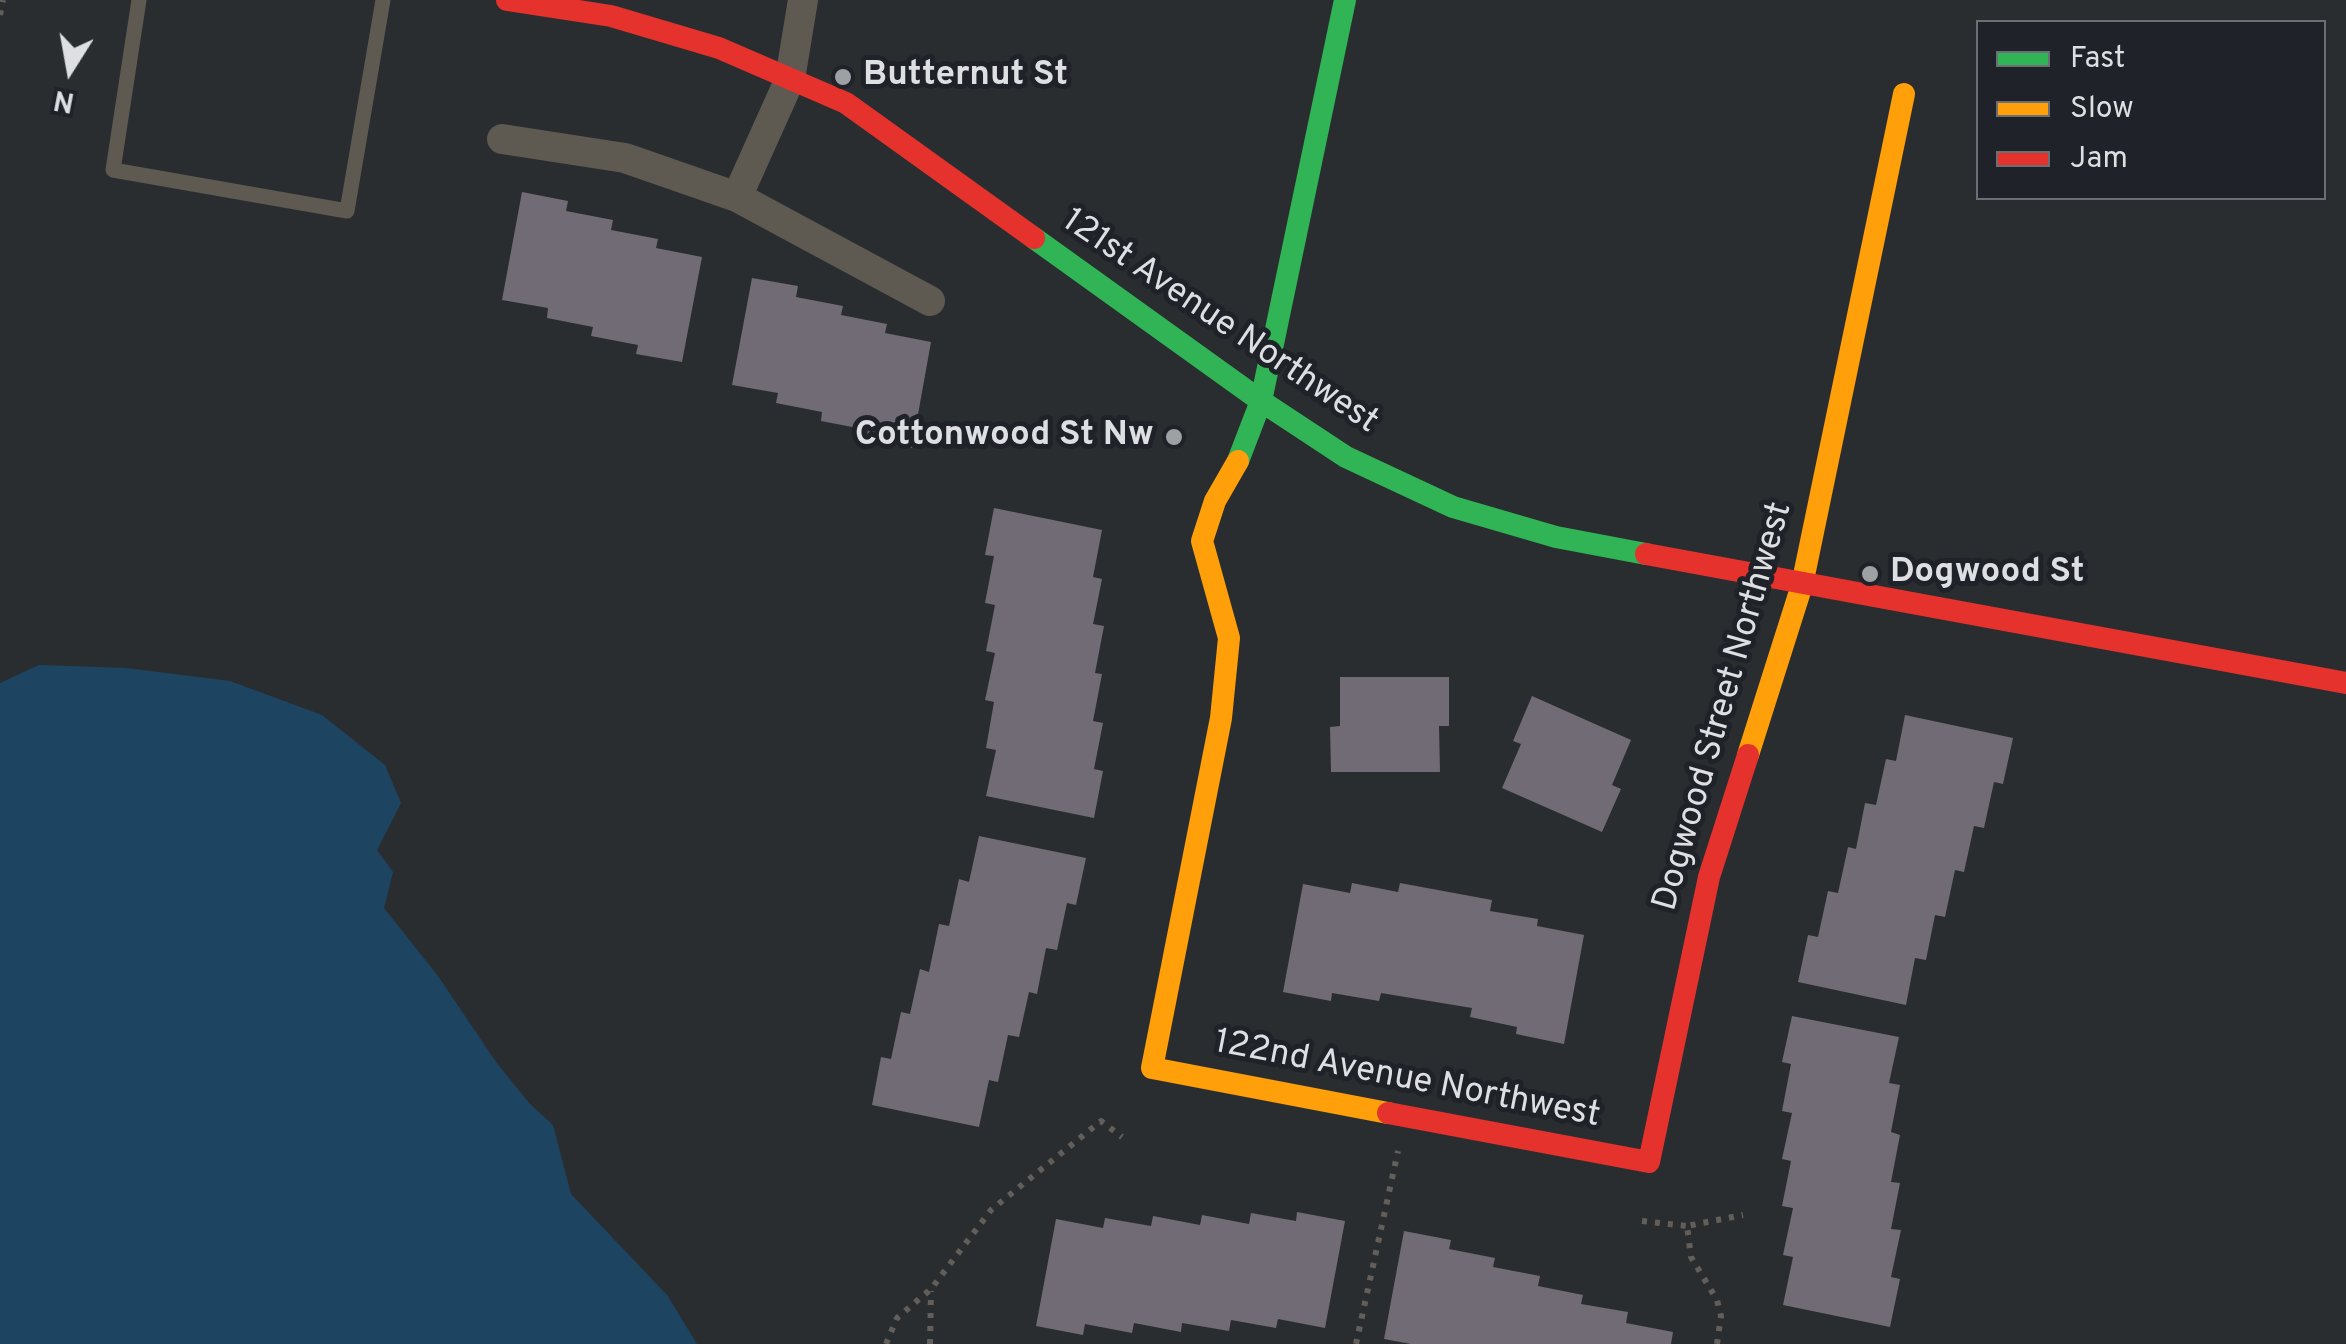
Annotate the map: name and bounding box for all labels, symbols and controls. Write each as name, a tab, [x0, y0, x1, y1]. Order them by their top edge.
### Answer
north arrow	[20, 20, 120, 120]
legend	[1976, 20, 2326, 200]
text: Fast	[2070, 41, 2125, 78]
place label: Butternut St	[863, 56, 1068, 98]
marker: Butternut St	[832, 66, 854, 88]
text: N	[51, 80, 78, 119]
text: Slow	[2070, 91, 2134, 128]
text: Jam	[2070, 141, 2128, 178]
street label: 121st Avenue Northwest	[1053, 202, 1385, 444]
place label: Cottonwood St Nw	[855, 416, 1154, 458]
marker: Cottonwood St Nw	[1163, 426, 1185, 448]
street label: Dogwood Street Northwest	[1646, 498, 1804, 916]
place label: Dogwood St	[1890, 553, 2084, 595]
marker: Dogwood St	[1859, 563, 1881, 585]
street label: 122nd Avenue Northwest	[1211, 1023, 1603, 1139]

